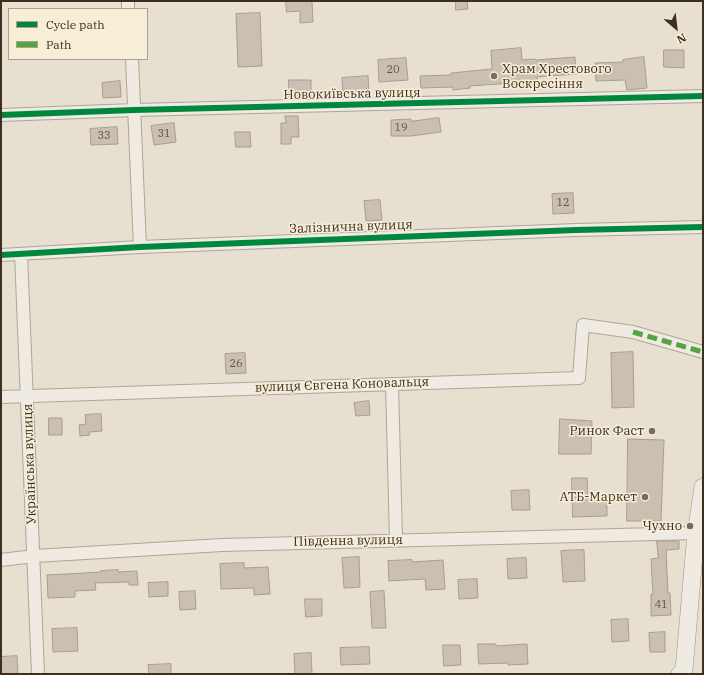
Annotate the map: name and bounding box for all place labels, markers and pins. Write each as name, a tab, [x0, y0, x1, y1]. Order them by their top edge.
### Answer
place label: Храм Хрестового Воскресіння	[502, 61, 612, 92]
marker: Храм Хрестового Воскресіння	[489, 71, 499, 81]
place label: Ринок Фаст	[569, 423, 644, 439]
marker: Ринок Фаст	[647, 426, 657, 436]
place label: АТБ-Маркет	[559, 489, 637, 505]
marker: АТБ-Маркет	[640, 492, 650, 502]
place label: Чухно	[642, 518, 682, 534]
marker: Чухно	[685, 521, 695, 531]

